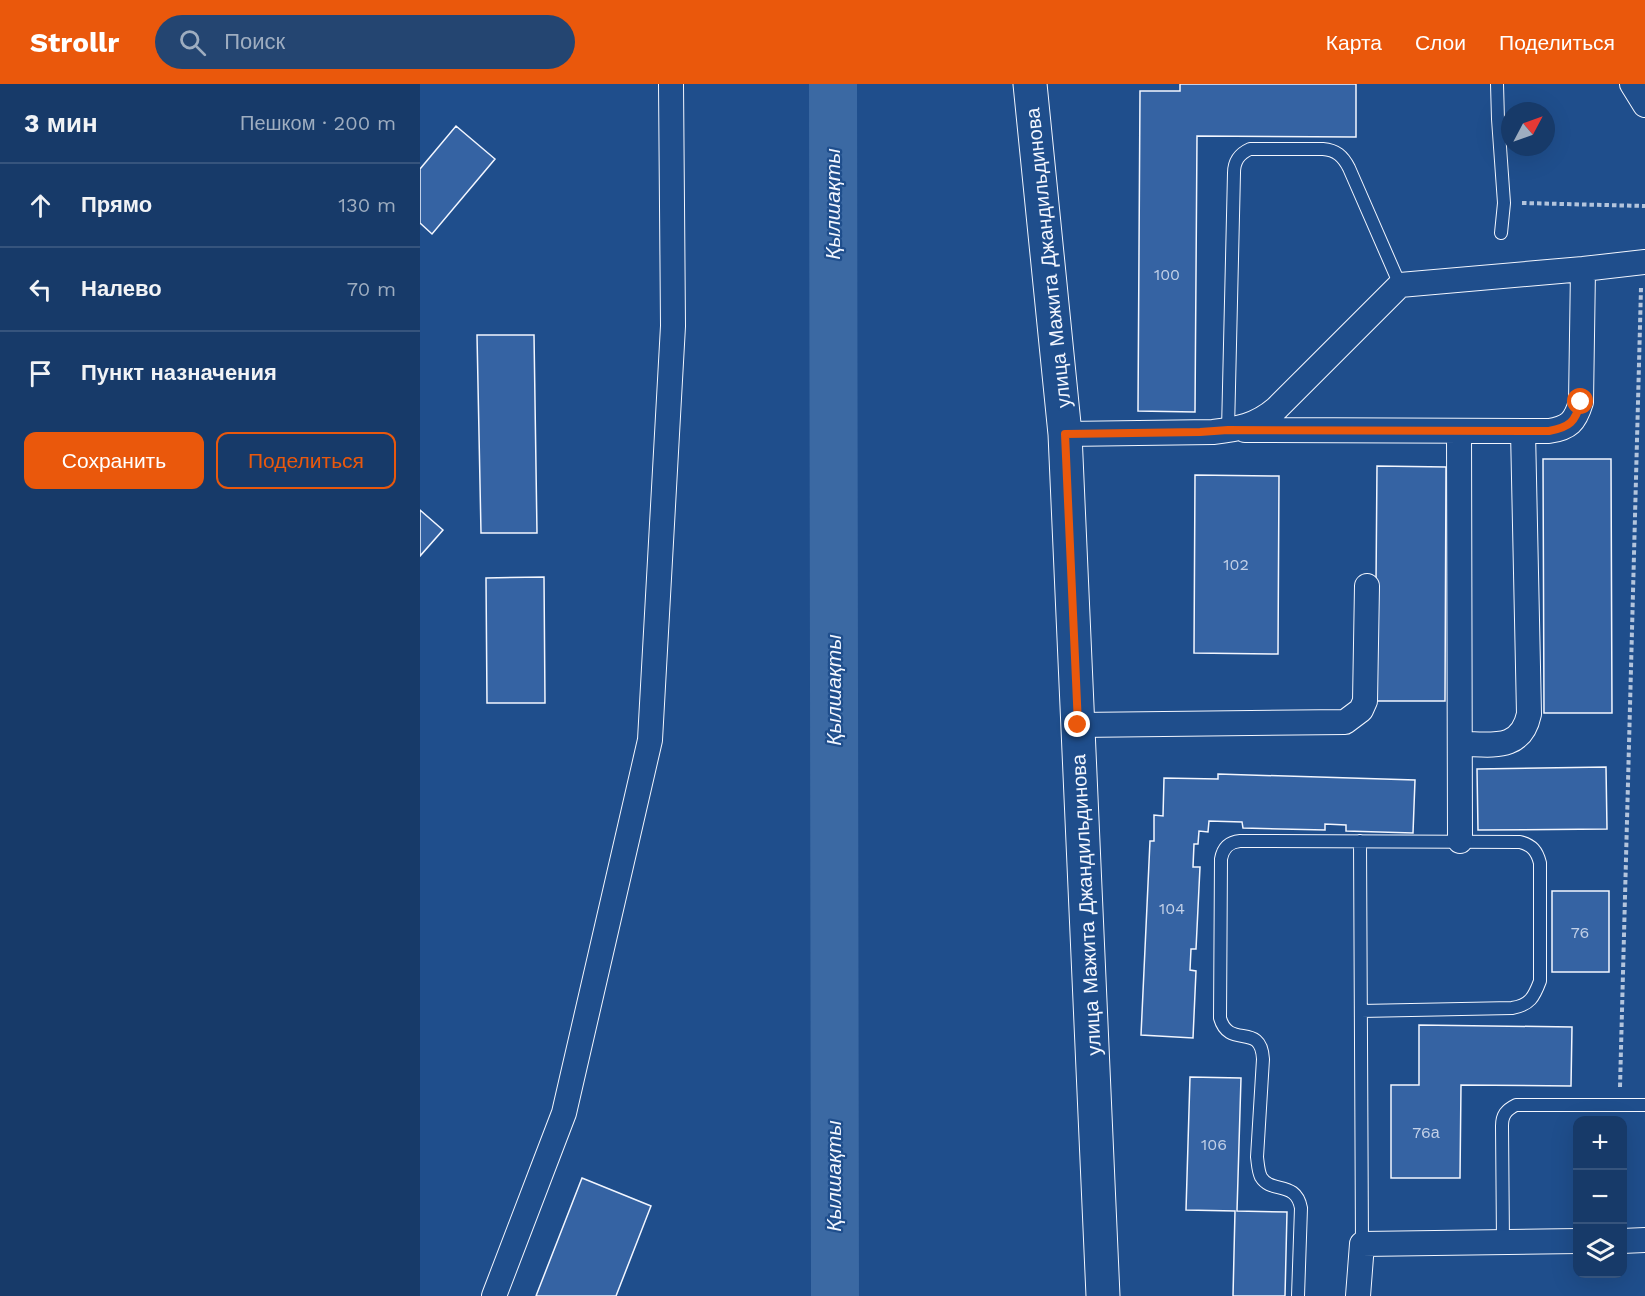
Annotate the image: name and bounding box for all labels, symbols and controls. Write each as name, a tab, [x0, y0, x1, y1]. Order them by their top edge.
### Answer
search box	[155, 15, 575, 69]
text: Strollr	[30, 26, 119, 59]
icon: search	[176, 26, 209, 59]
text: Поиск	[224, 29, 285, 54]
text: Карта	[1326, 30, 1382, 55]
text: Слои	[1415, 30, 1466, 55]
text: Поделиться	[1499, 30, 1615, 55]
north arrow	[1501, 102, 1555, 156]
street label: улица Мажита Джандильдинова	[1020, 106, 1076, 409]
text: 3 мин	[24, 108, 98, 138]
text: Пешком · 200 m	[240, 111, 396, 135]
water label: Қылшақты	[820, 148, 845, 260]
icon: ahead	[24, 189, 57, 222]
text: Прямо	[81, 192, 152, 217]
text: 130 m	[338, 193, 396, 217]
house number: 100	[1154, 265, 1180, 284]
icon: left	[24, 273, 57, 306]
text: Налево	[81, 276, 162, 301]
text: 70 m	[347, 277, 396, 301]
icon: arrive	[24, 357, 57, 390]
text: Пункт назначения	[81, 360, 277, 385]
route start	[1567, 388, 1593, 414]
button: Сохранить	[24, 432, 204, 489]
button: Поделиться	[216, 432, 396, 489]
house number: 102	[1223, 555, 1249, 574]
water label: Қылшақты	[821, 634, 846, 746]
route end	[1064, 711, 1090, 737]
street label: улица Мажита Джандильдинова	[1066, 753, 1106, 1056]
house number: 104	[1159, 899, 1185, 918]
house number: 76	[1571, 923, 1589, 942]
map controls	[1573, 1116, 1627, 1278]
button: +	[1573, 1116, 1627, 1170]
water label: Қылшақты	[821, 1120, 846, 1232]
house number: 76а	[1412, 1123, 1440, 1142]
house number: 106	[1201, 1135, 1227, 1154]
button: −	[1573, 1170, 1627, 1224]
button: layers	[1573, 1224, 1627, 1278]

